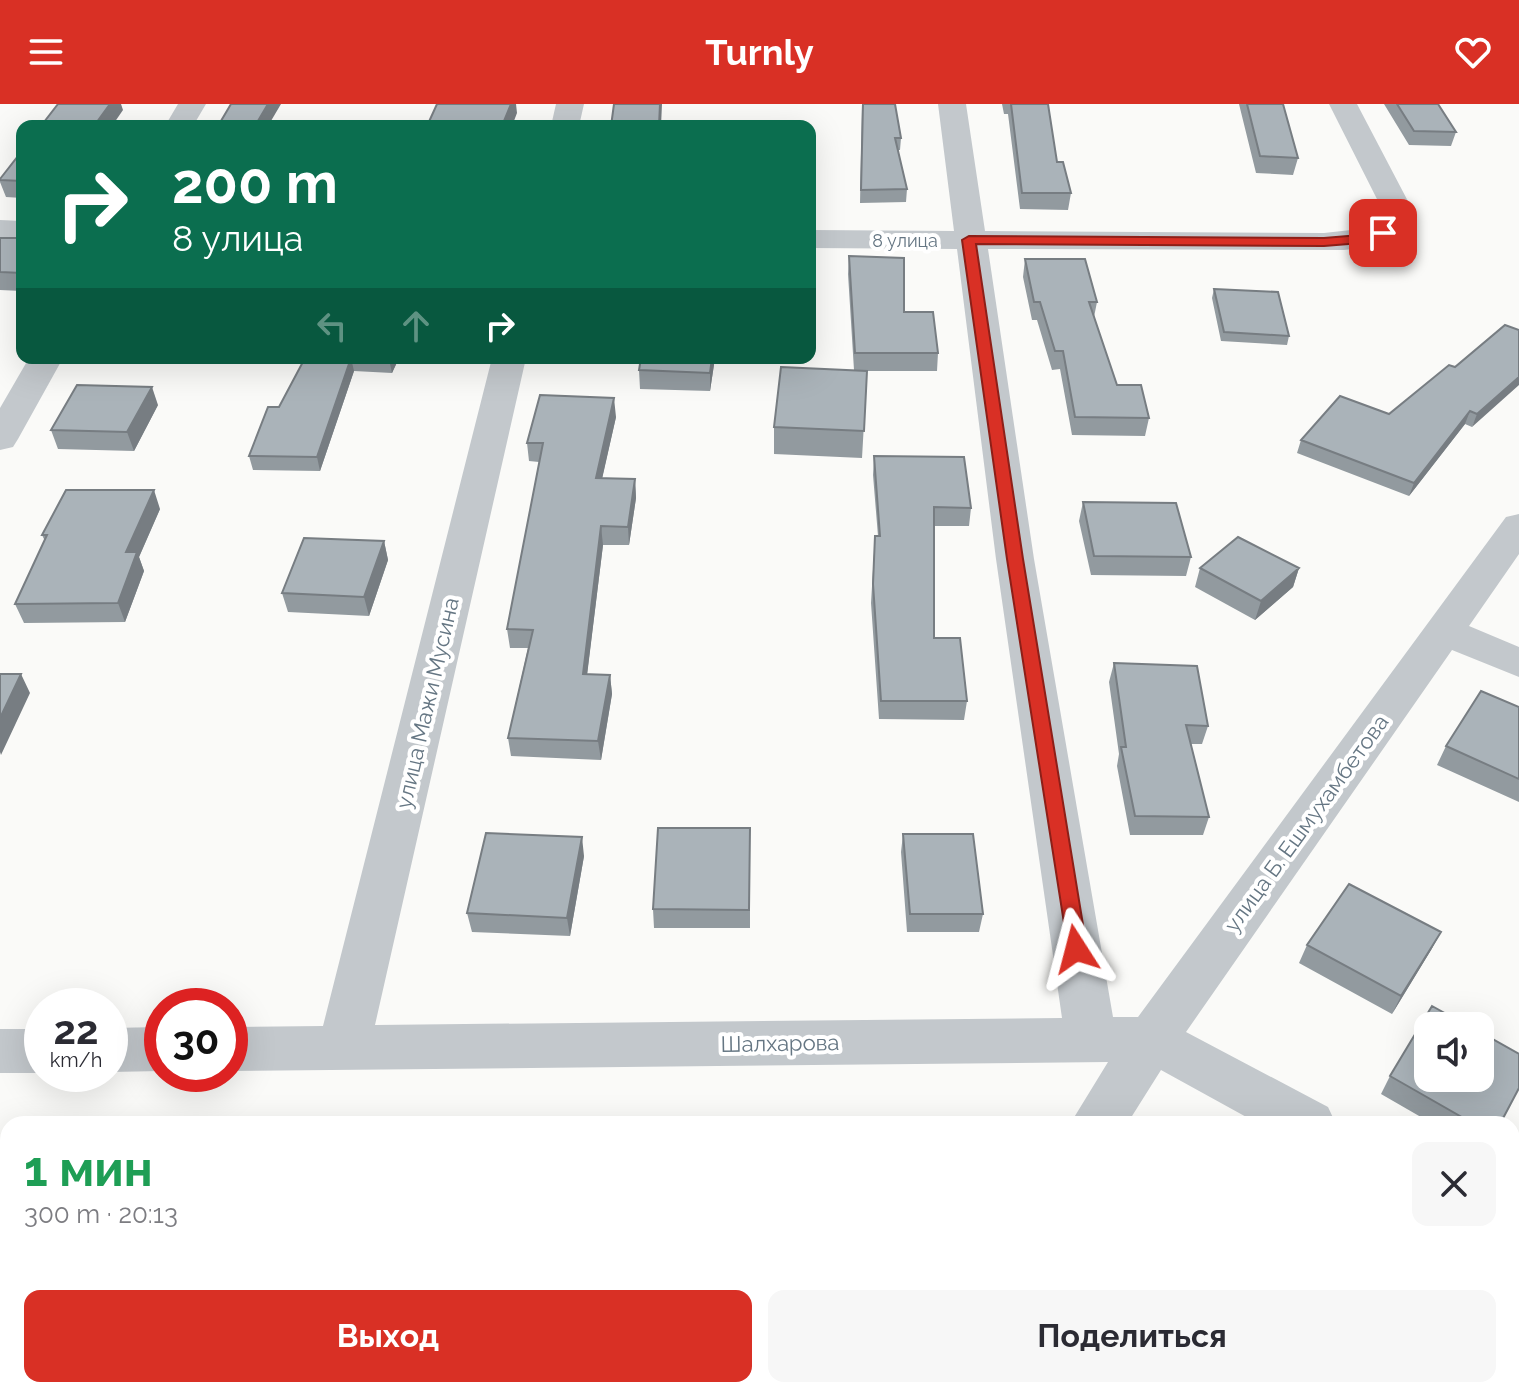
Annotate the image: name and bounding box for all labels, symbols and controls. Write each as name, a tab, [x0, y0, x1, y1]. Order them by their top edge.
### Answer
icon: menu	[24, 30, 68, 74]
icon: heart	[1451, 30, 1495, 74]
text: Turnly	[705, 31, 814, 73]
text: 200 m	[172, 150, 338, 216]
icon: right	[40, 152, 144, 256]
pin	[1349, 199, 1417, 267]
icon: arrive	[1361, 211, 1405, 255]
text: 8 улица	[172, 217, 303, 259]
street label: 8 улица	[872, 230, 938, 251]
icon: left	[310, 304, 354, 348]
icon: ahead	[394, 304, 438, 348]
icon: right	[478, 304, 522, 348]
street label: улица Мажи Мусина	[390, 595, 464, 811]
street label: улица Б. Ешмухамбетова	[1218, 709, 1394, 937]
position arrow	[1034, 907, 1118, 991]
speed limit sign: 30	[144, 988, 248, 1092]
text: 22	[53, 1006, 99, 1053]
map controls	[1414, 1012, 1494, 1092]
button: sound	[1414, 1012, 1494, 1092]
street label: Шалхарова	[720, 1029, 840, 1057]
text: km/h	[50, 1048, 102, 1072]
text: 1 мин	[24, 1141, 153, 1197]
button: close	[1412, 1142, 1496, 1226]
text: 300 m · 20:13	[24, 1199, 178, 1229]
button: Выход	[24, 1290, 752, 1382]
button: Поделиться	[768, 1290, 1496, 1382]

